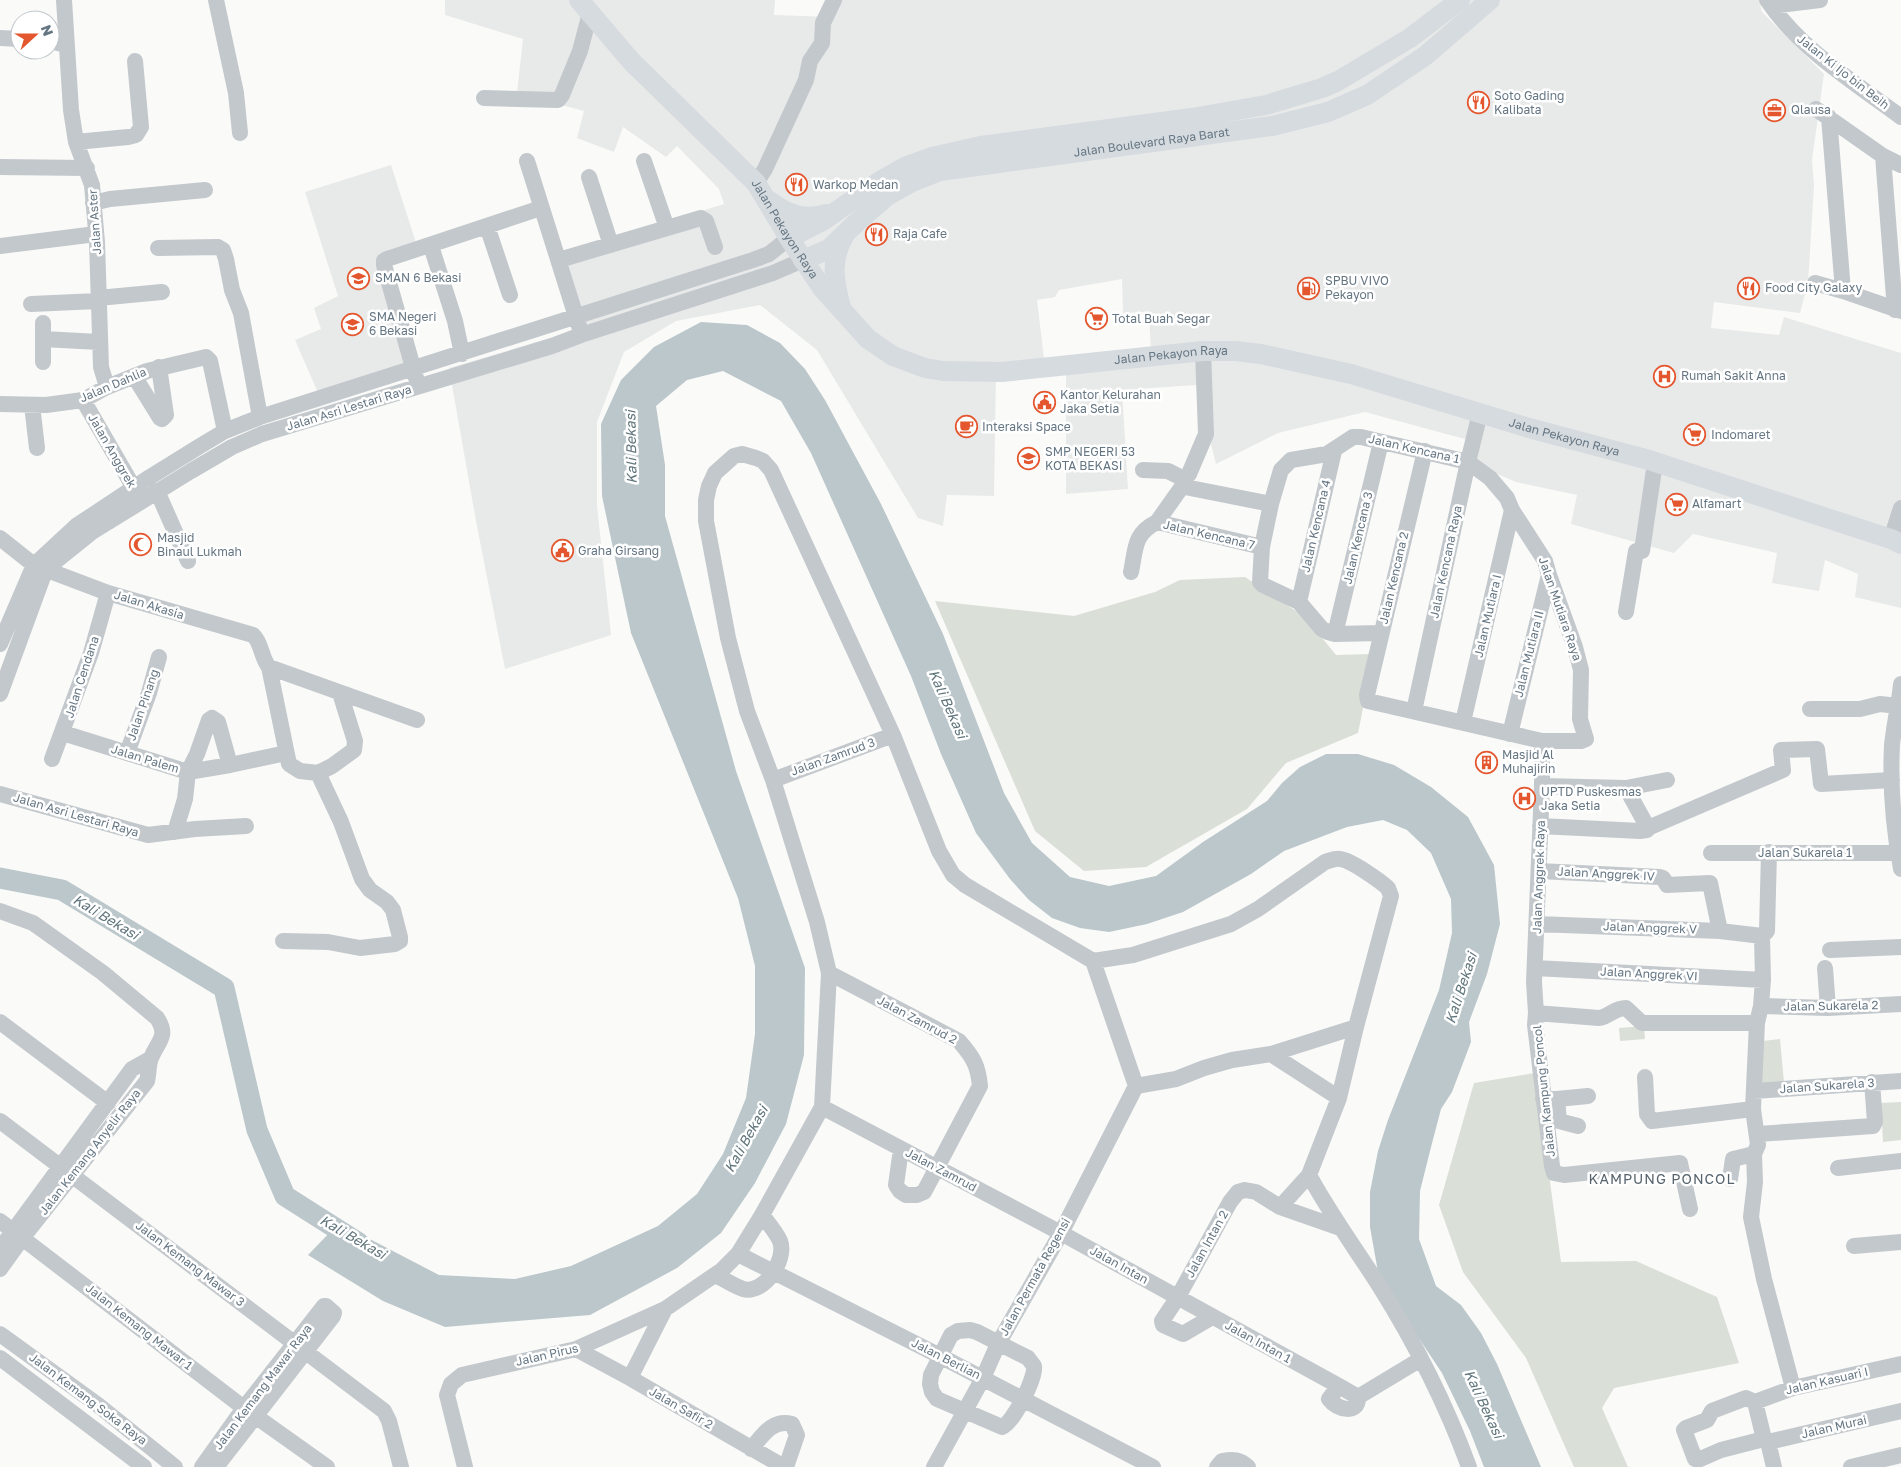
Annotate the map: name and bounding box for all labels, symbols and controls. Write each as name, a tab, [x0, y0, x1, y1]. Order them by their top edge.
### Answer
north arrow	[10, 10, 60, 60]
text: N	[38, 22, 57, 38]
street label: Jalan Ki Ijo bin Beih	[1794, 31, 1892, 112]
place label: Soto Gading Kalibata	[1494, 88, 1564, 117]
restaurant icon: Soto Gading Kalibata	[1466, 91, 1490, 115]
office icon: Qlausa	[1763, 98, 1787, 122]
place label: Qlausa	[1791, 102, 1831, 117]
street label: Jalan Boulevard Raya Barat	[1073, 124, 1231, 160]
restaurant icon: Warkop Medan	[785, 173, 809, 197]
street label: Jalan Pekayon Raya	[748, 176, 822, 281]
place label: Warkop Medan	[813, 177, 898, 192]
street label: Jalan Aster	[85, 189, 104, 255]
restaurant icon: Raja Cafe	[865, 222, 889, 246]
place label: Raja Cafe	[893, 226, 947, 241]
school or university icon: SMAN 6 Bekasi	[347, 266, 371, 290]
place label: SMAN 6 Bekasi	[375, 270, 461, 285]
place label: SPBU VIVO Pekayon	[1325, 273, 1389, 302]
fuel station icon: SPBU VIVO Pekayon	[1297, 276, 1321, 300]
restaurant icon: Food City Galaxy	[1737, 276, 1761, 300]
place label: Food City Galaxy	[1765, 280, 1863, 295]
supermarket icon: Total Buah Segar	[1084, 307, 1108, 331]
place label: SMA Negeri 6 Bekasi	[369, 309, 436, 338]
place label: Total Buah Segar	[1112, 311, 1210, 326]
school or university icon: SMA Negeri 6 Bekasi	[341, 312, 365, 336]
street label: Jalan Pekayon Raya	[1113, 343, 1228, 367]
street label: Jalan Dahlia	[77, 364, 148, 405]
hospital icon: Rumah Sakit Anna	[1653, 364, 1677, 388]
place label: Rumah Sakit Anna	[1681, 368, 1786, 383]
street label: Jalan Asri Lestari Raya	[285, 381, 413, 434]
place label: Kantor Kelurahan Jaka Setia	[1060, 387, 1161, 416]
public building icon: Kantor Kelurahan Jaka Setia	[1032, 390, 1056, 414]
water label: Kali Bekasi	[621, 408, 640, 484]
street label: Jalan Anggrek	[85, 411, 140, 491]
street label: Jalan Pekayon Raya	[1507, 414, 1621, 459]
cafe icon: Interaksi Space	[954, 415, 978, 439]
place label: Interaksi Space	[982, 419, 1071, 434]
supermarket icon: Indomaret	[1683, 423, 1707, 447]
place label: Indomaret	[1711, 427, 1771, 442]
street label: Jalan Kencana 1	[1367, 431, 1461, 466]
place label: SMP NEGERI 53 KOTA BEKASI	[1045, 444, 1135, 473]
school or university icon: SMP NEGERI 53 KOTA BEKASI	[1017, 447, 1041, 471]
street label: Jalan Kencana 4	[1298, 478, 1333, 574]
street label: Jalan Kencana 3	[1340, 490, 1375, 586]
supermarket icon: Alfamart	[1664, 492, 1688, 516]
place label: Alfamart	[1692, 496, 1742, 511]
street label: Jalan Kencana Raya	[1426, 504, 1465, 620]
street label: Jalan Kencana 7	[1162, 517, 1256, 552]
place label: Masjid Binaul Lukmah	[157, 530, 242, 559]
street label: Jalan Kencana 2	[1376, 530, 1411, 625]
mosque icon: Masjid Binaul Lukmah	[129, 533, 153, 557]
public building icon: Graha Girsang	[550, 539, 574, 563]
place label: Graha Girsang	[578, 543, 659, 558]
street label: Jalan Mutiara Raya	[1536, 555, 1585, 663]
street label: Jalan Mutiara I	[1471, 573, 1504, 659]
street label: Jalan Akasia	[112, 587, 186, 622]
street label: Jalan Mutiara II	[1511, 609, 1547, 699]
street label: Jalan Cendana	[61, 634, 102, 720]
street label: Jalan Pinang	[123, 667, 162, 742]
water label: Kali Bekasi	[926, 667, 972, 743]
street label: Jalan Zamrud 3	[789, 734, 877, 779]
street label: Jalan Palem	[109, 741, 181, 776]
place label: Masjid Al Muhajirin	[1502, 747, 1555, 776]
building icon: Masjid Al Muhajirin	[1474, 750, 1498, 774]
place label: UPTD Puskesmas Jaka Setia	[1541, 784, 1641, 813]
hospital icon: UPTD Puskesmas Jaka Setia	[1513, 787, 1537, 811]
street label: Jalan Asri Lestari Raya	[12, 789, 141, 840]
street label: Jalan Anggrek Raya	[1529, 820, 1548, 934]
street label: Jalan Sukarela 1	[1758, 845, 1852, 860]
street label: Jalan Anggrek IV	[1557, 863, 1655, 884]
water label: Kali Bekasi	[70, 890, 144, 944]
street label: Jalan Anggrek V	[1603, 918, 1697, 937]
water label: Kali Bekasi	[1441, 948, 1481, 1025]
street label: Jalan Anggrek VI	[1600, 963, 1698, 984]
street label: Jalan Zamrud 2	[875, 992, 960, 1047]
street label: Jalan Sukarela 2	[1783, 997, 1879, 1014]
street label: Jalan Kampung Poncol	[1529, 1024, 1558, 1158]
street label: Jalan Sukarela 3	[1779, 1075, 1875, 1096]
street label: Jalan Kemang Anyelir Raya	[36, 1086, 143, 1218]
water label: Kali Bekasi	[720, 1101, 772, 1175]
street label: Jalan Zamrud	[903, 1145, 979, 1195]
district label: KAMPUNG PONCOL	[1589, 1170, 1735, 1187]
street label: Jalan Intan 2	[1182, 1208, 1231, 1280]
water label: Kali Bekasi	[317, 1211, 391, 1263]
street label: Jalan Permata Regensi	[996, 1215, 1073, 1338]
street label: Jalan Kemang Mawar 3	[133, 1218, 248, 1309]
street label: Jalan Intan	[1087, 1242, 1151, 1287]
street label: Jalan Kemang Mawar 1	[83, 1280, 196, 1373]
street label: Jalan Intan 1	[1223, 1317, 1294, 1366]
street label: Jalan Kemang Mawar Raya	[210, 1321, 315, 1452]
street label: Jalan Berlian	[909, 1335, 983, 1382]
street label: Jalan Pirus	[514, 1340, 580, 1369]
street label: Jalan Kemang Soka Raya	[26, 1349, 150, 1448]
street label: Jalan Kasuari I	[1784, 1364, 1870, 1397]
water label: Kali Bekasi	[1461, 1367, 1509, 1443]
street label: Jalan Safir 2	[647, 1383, 716, 1432]
street label: Jalan Murai	[1800, 1412, 1868, 1441]

